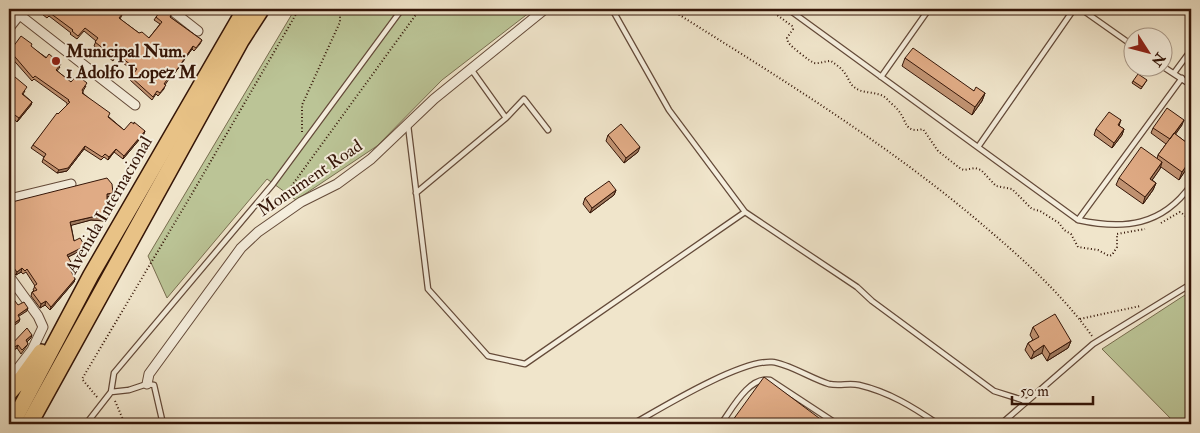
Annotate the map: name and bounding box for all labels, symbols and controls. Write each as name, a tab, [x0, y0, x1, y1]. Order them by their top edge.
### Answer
north arrow	[1122, 28, 1172, 78]
place label: Municipal Num. 1 Adolfo Lopez M	[65, 40, 197, 84]
text: N	[1147, 48, 1169, 70]
marker: Municipal Num. 1 Adolfo Lopez M	[50, 55, 62, 67]
street label: Avenida Internacional	[60, 132, 158, 279]
street label: Monument Road	[253, 134, 367, 222]
scale bar	[1012, 373, 1094, 405]
text: 50 m	[1020, 382, 1049, 401]

